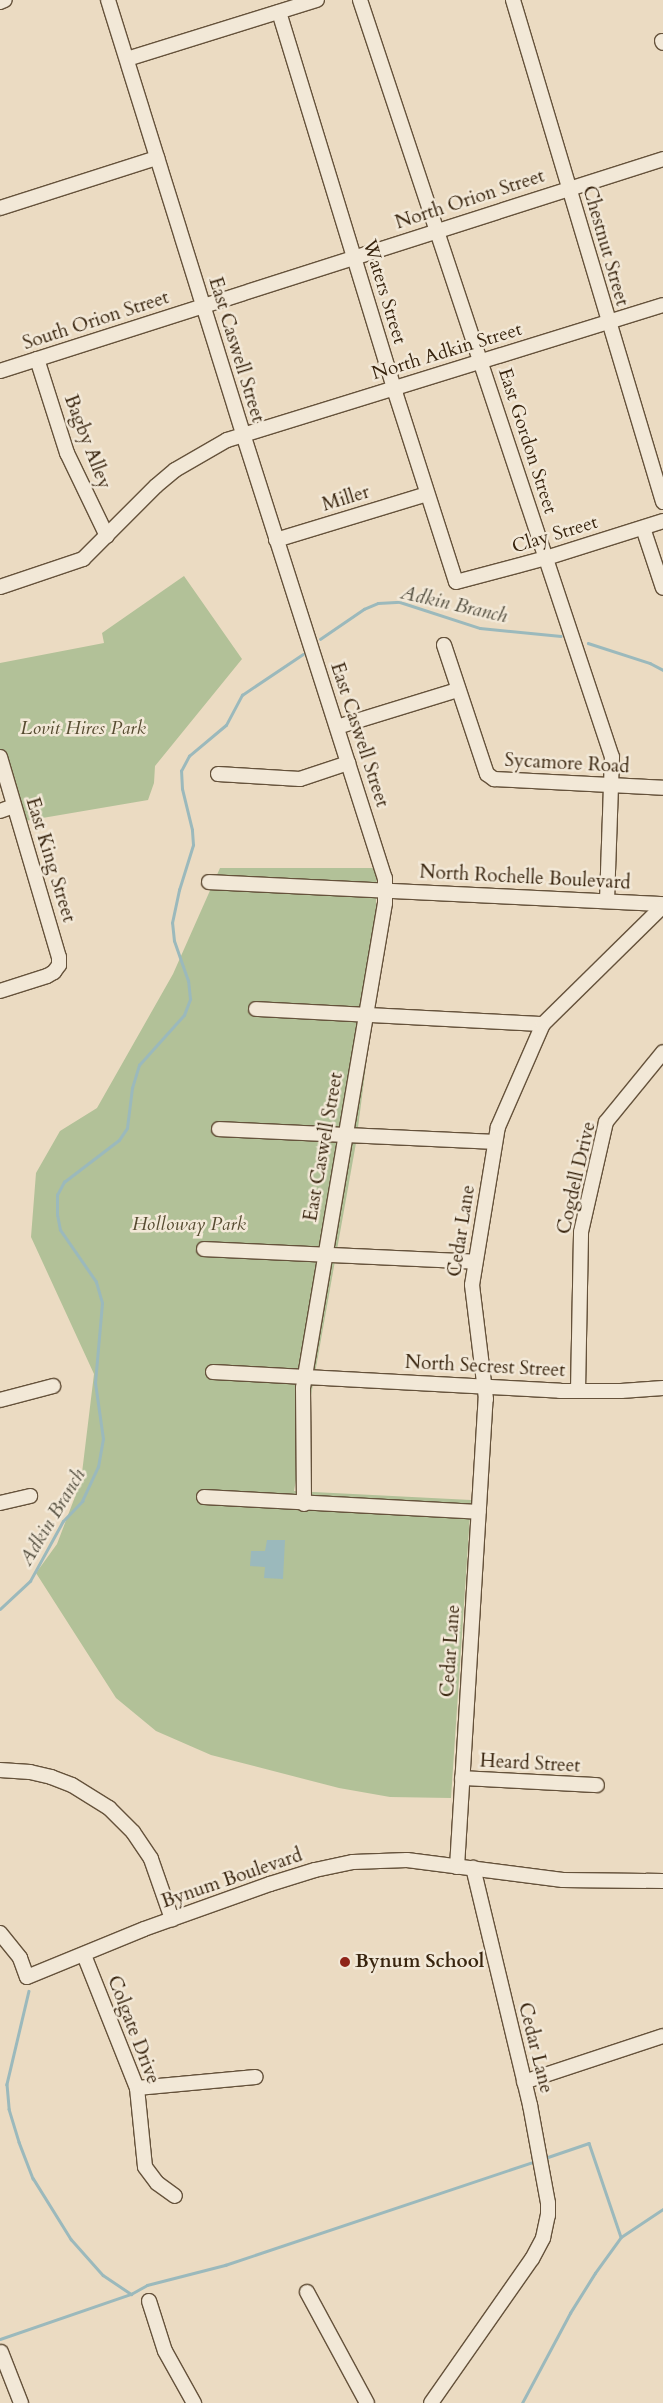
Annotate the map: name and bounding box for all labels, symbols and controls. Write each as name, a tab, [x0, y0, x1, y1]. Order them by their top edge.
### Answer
street label: North Orion Street	[393, 165, 547, 235]
street label: Chestnut Street	[577, 183, 633, 309]
street label: Waters Street	[357, 237, 411, 347]
street label: East Caswell Street	[203, 275, 269, 425]
street label: South Orion Street	[20, 287, 172, 355]
street label: North Adkin Street	[369, 318, 525, 386]
street label: East Gordon Street	[493, 365, 561, 517]
street label: Bagby Alley	[59, 392, 115, 492]
street label: Miller	[319, 481, 373, 517]
street label: Clay Street	[509, 511, 601, 559]
water label: Adkin Branch	[398, 580, 510, 628]
street label: East Caswell Street	[325, 660, 393, 810]
park label: Lovit Hires Park	[20, 718, 146, 740]
street label: Sycamore Road	[504, 749, 630, 779]
street label: East King Street	[20, 795, 80, 925]
street label: North Rochelle Boulevard	[419, 861, 631, 895]
street label: East Caswell Street	[300, 1071, 348, 1223]
street label: Cogdell Drive	[553, 1119, 601, 1237]
street label: Cedar Lane	[443, 1183, 481, 1279]
park label: Holloway Park	[132, 1214, 246, 1236]
street label: North Secrest Street	[404, 1351, 566, 1383]
water label: Adkin Branch	[14, 1464, 90, 1570]
street label: Cedar Lane	[436, 1604, 466, 1698]
street label: Heard Street	[479, 1750, 581, 1778]
street label: Bynum Boulevard	[159, 1844, 305, 1914]
place label: Bynum School	[355, 1951, 484, 1973]
marker: Bynum School	[339, 1956, 351, 1968]
street label: Colgate Drive	[102, 1973, 164, 2087]
street label: Cedar Lane	[513, 2000, 557, 2096]

